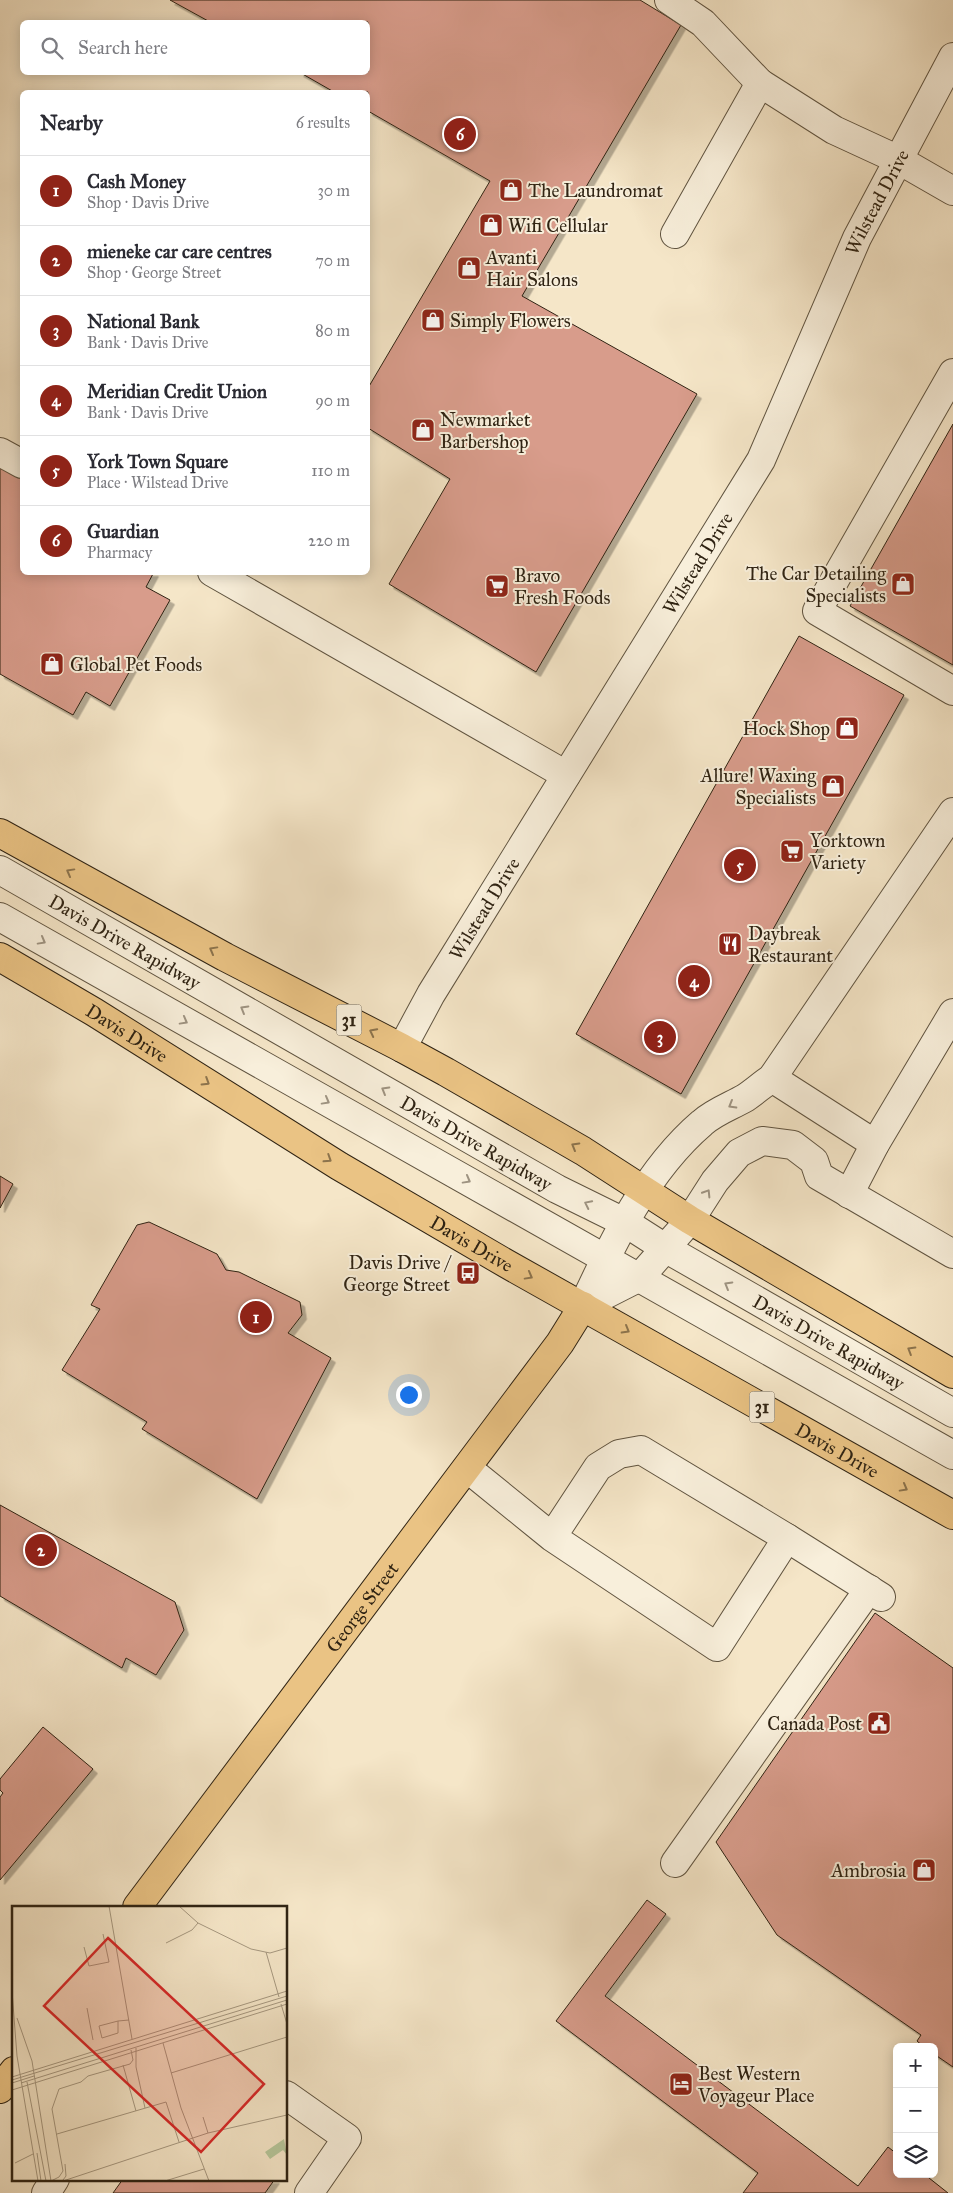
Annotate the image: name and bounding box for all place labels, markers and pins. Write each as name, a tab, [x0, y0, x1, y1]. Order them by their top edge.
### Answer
pin: 6	[444, 115, 476, 153]
shop icon: The Laundromat	[498, 177, 524, 203]
place label: The Laundromat	[528, 179, 663, 202]
shop icon: Wifi Cellular	[478, 212, 504, 238]
place label: Wifi Cellular	[508, 214, 609, 237]
place label: Avanti Hair Salons	[485, 246, 578, 291]
shop icon: Avanti Hair Salons	[456, 255, 482, 281]
shop icon: Simply Flowers	[420, 307, 446, 333]
place label: Simply Flowers	[450, 309, 571, 332]
place label: Newmarket Barbershop	[440, 408, 531, 453]
shop icon: Newmarket Barbershop	[410, 417, 436, 443]
place label: The Car Detailing Specialists	[746, 562, 886, 607]
place label: Bravo Fresh Foods	[514, 564, 610, 609]
shop icon: The Car Detailing Specialists	[890, 571, 916, 597]
supermarket icon: Bravo Fresh Foods	[484, 573, 510, 599]
shop icon: Global Pet Foods	[39, 651, 65, 677]
place label: Global Pet Foods	[70, 653, 202, 676]
shop icon: Hock Shop	[834, 715, 860, 741]
place label: Hock Shop	[743, 717, 830, 740]
place label: Allure! Waxing Specialists	[700, 764, 816, 809]
shop icon: Allure! Waxing Specialists	[820, 773, 846, 799]
place label: Yorktown Variety	[809, 829, 885, 874]
supermarket icon: Yorktown Variety	[779, 838, 805, 864]
pin: 5	[724, 846, 756, 884]
place label: Daybreak Restaurant	[748, 922, 833, 967]
restaurant icon: Daybreak Restaurant	[717, 931, 743, 957]
pin: 4	[678, 962, 710, 1000]
pin: 3	[644, 1018, 676, 1056]
place label: Davis Drive / George Street	[343, 1251, 452, 1297]
bus stop icon: Davis Drive / George Street	[455, 1260, 481, 1286]
pin: 1	[240, 1298, 272, 1336]
pin: 2	[25, 1531, 57, 1569]
public building icon: Canada Post	[866, 1710, 892, 1736]
place label: Canada Post	[767, 1712, 862, 1735]
shop icon: Ambrosia	[911, 1857, 937, 1883]
place label: Ambrosia	[830, 1859, 907, 1882]
place label: Best Western Voyageur Place	[697, 2062, 814, 2108]
hotel icon: Best Western Voyageur Place	[668, 2071, 694, 2097]

